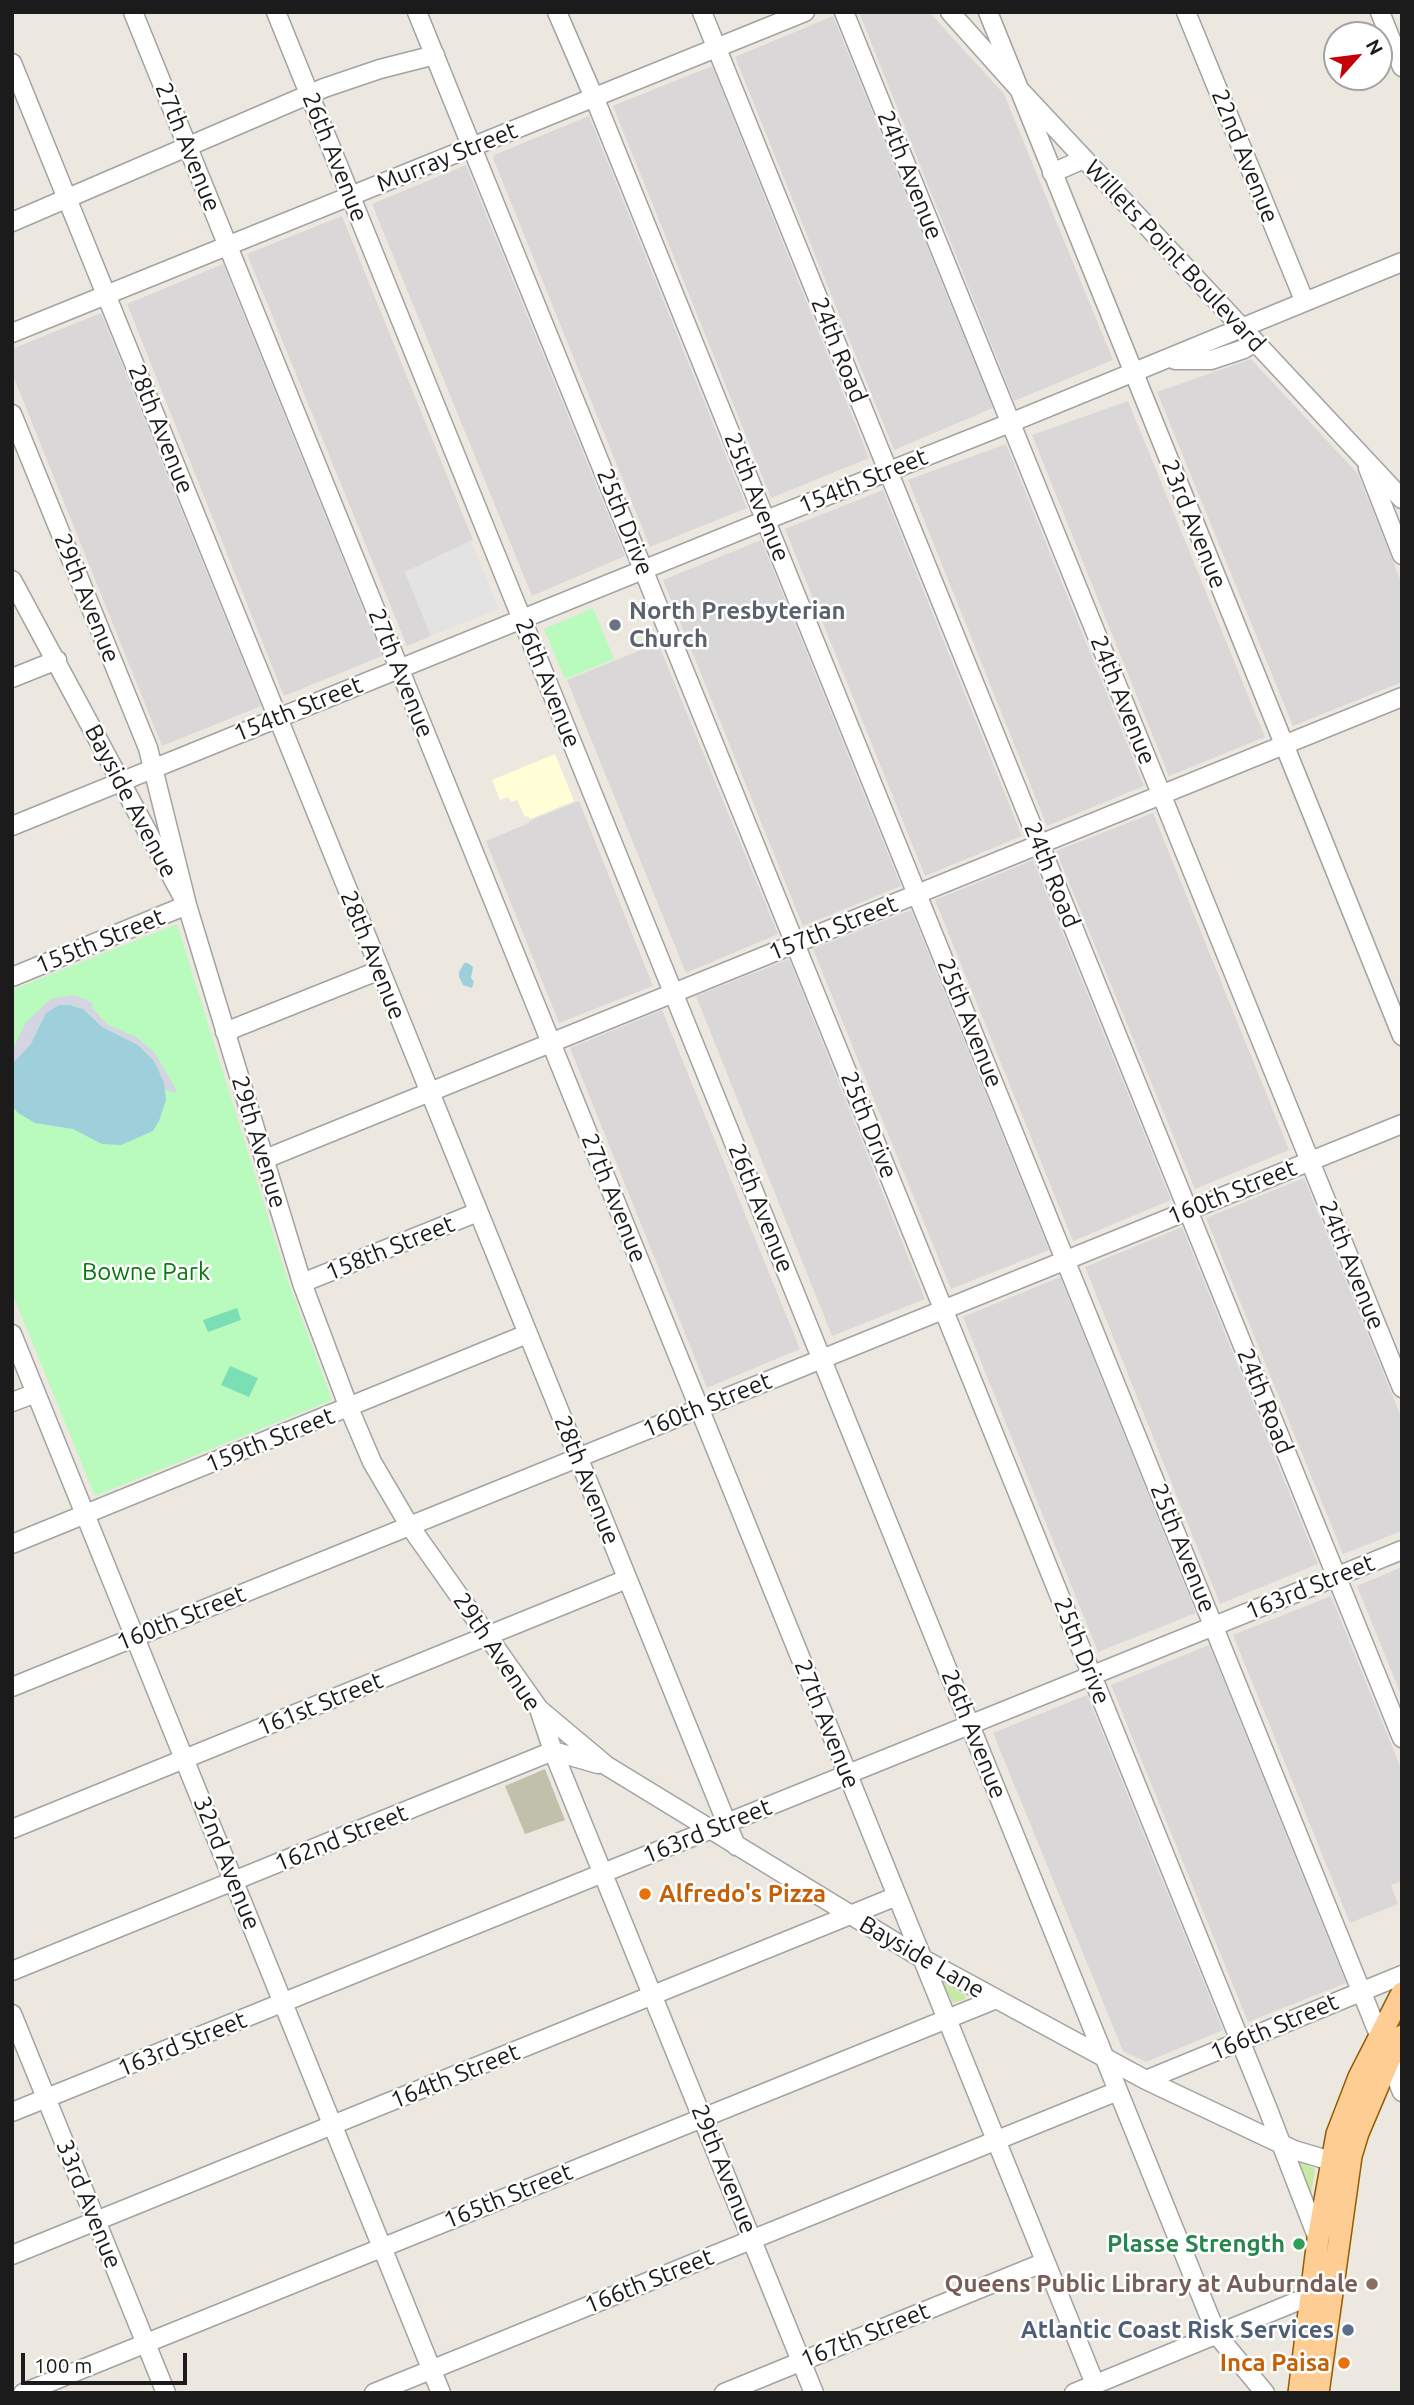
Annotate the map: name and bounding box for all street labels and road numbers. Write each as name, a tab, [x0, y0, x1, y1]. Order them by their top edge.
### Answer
street label: 27th Avenue	[149, 78, 227, 216]
street label: 22nd Avenue	[1205, 85, 1285, 227]
street label: 26th Avenue	[296, 88, 374, 226]
street label: 24th Avenue	[871, 106, 949, 244]
street label: Murray Street	[372, 116, 522, 198]
street label: Willets Point Boulevard	[1079, 154, 1271, 358]
street label: 24th Road	[805, 293, 873, 407]
street label: 28th Avenue	[122, 360, 200, 498]
street label: 25th Avenue	[718, 428, 796, 566]
street label: 154th Street	[794, 442, 932, 520]
street label: 23rd Avenue	[1155, 455, 1233, 593]
street label: 25th Drive	[591, 464, 659, 580]
street label: 29th Avenue	[48, 529, 126, 667]
street label: 27th Avenue	[362, 604, 440, 742]
street label: 26th Avenue	[509, 614, 587, 752]
street label: 24th Avenue	[1084, 631, 1162, 769]
street label: 154th Street	[229, 670, 367, 748]
street label: Bayside Avenue	[79, 720, 183, 882]
street label: 24th Road	[1018, 818, 1086, 932]
street label: 28th Avenue	[334, 886, 412, 1024]
street label: 157th Street	[764, 889, 902, 967]
street label: 155th Street	[31, 902, 169, 980]
street label: 25th Avenue	[931, 954, 1009, 1092]
street label: 25th Drive	[835, 1067, 903, 1183]
street label: 29th Avenue	[225, 1072, 293, 1212]
street label: 27th Avenue	[575, 1129, 653, 1267]
street label: 26th Avenue	[722, 1139, 800, 1277]
street label: 160th Street	[1163, 1153, 1301, 1231]
street label: 24th Avenue	[1313, 1196, 1391, 1334]
street label: 158th Street	[321, 1209, 459, 1287]
street label: 24th Road	[1231, 1344, 1299, 1458]
street label: 160th Street	[638, 1366, 776, 1444]
street label: 159th Street	[201, 1401, 339, 1479]
street label: 28th Avenue	[548, 1411, 626, 1549]
street label: 25th Avenue	[1144, 1479, 1222, 1617]
street label: 163rd Street	[1241, 1548, 1379, 1626]
street label: 160th Street	[112, 1579, 250, 1657]
street label: 29th Avenue	[447, 1587, 547, 1717]
street label: 25th Drive	[1048, 1593, 1116, 1709]
street label: 27th Avenue	[788, 1655, 866, 1793]
street label: 26th Avenue	[935, 1665, 1013, 1803]
street label: 161st Street	[253, 1666, 387, 1742]
street label: 32nd Avenue	[187, 1792, 267, 1934]
street label: 163rd Street	[638, 1792, 776, 1870]
street label: 162nd Street	[270, 1798, 412, 1878]
street label: Bayside Lane	[854, 1910, 990, 2004]
street label: 166th Street	[1206, 1987, 1342, 2067]
street label: 163rd Street	[113, 2005, 251, 2083]
street label: 164th Street	[386, 2037, 524, 2115]
street label: 29th Avenue	[685, 2100, 763, 2238]
street label: 33rd Avenue	[50, 2135, 128, 2273]
street label: 165th Street	[439, 2157, 577, 2235]
street label: 166th Street	[580, 2242, 718, 2320]
street label: 167th Street	[796, 2296, 934, 2374]

